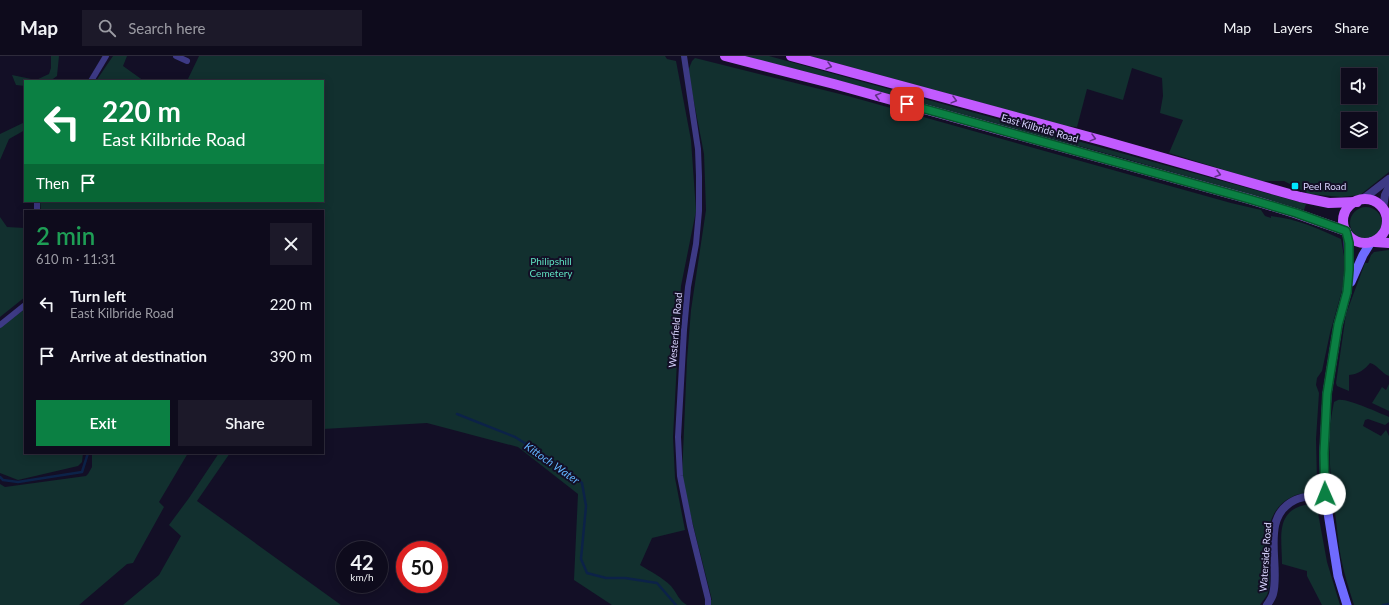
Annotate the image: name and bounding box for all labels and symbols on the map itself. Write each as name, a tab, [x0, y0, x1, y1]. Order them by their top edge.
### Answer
one-way arrow	[825, 61, 832, 70]
pin	[890, 87, 924, 121]
one-way arrow	[875, 92, 882, 101]
one-way arrow	[951, 95, 958, 104]
street label: East Kilbride Road	[1000, 111, 1080, 145]
one-way arrow	[1090, 134, 1096, 142]
one-way arrow	[1214, 169, 1221, 178]
place label: Peel Road	[1303, 180, 1346, 192]
marker: Peel Road	[1290, 181, 1300, 191]
park label: Philipshill Cemetery	[530, 255, 573, 279]
street label: Westerfield Road	[666, 292, 684, 368]
water label: Kittoch Water	[522, 439, 582, 486]
position arrow	[1304, 473, 1346, 515]
street label: Waterside Road	[1257, 522, 1273, 592]
speed limit sign: 50	[396, 541, 448, 593]

